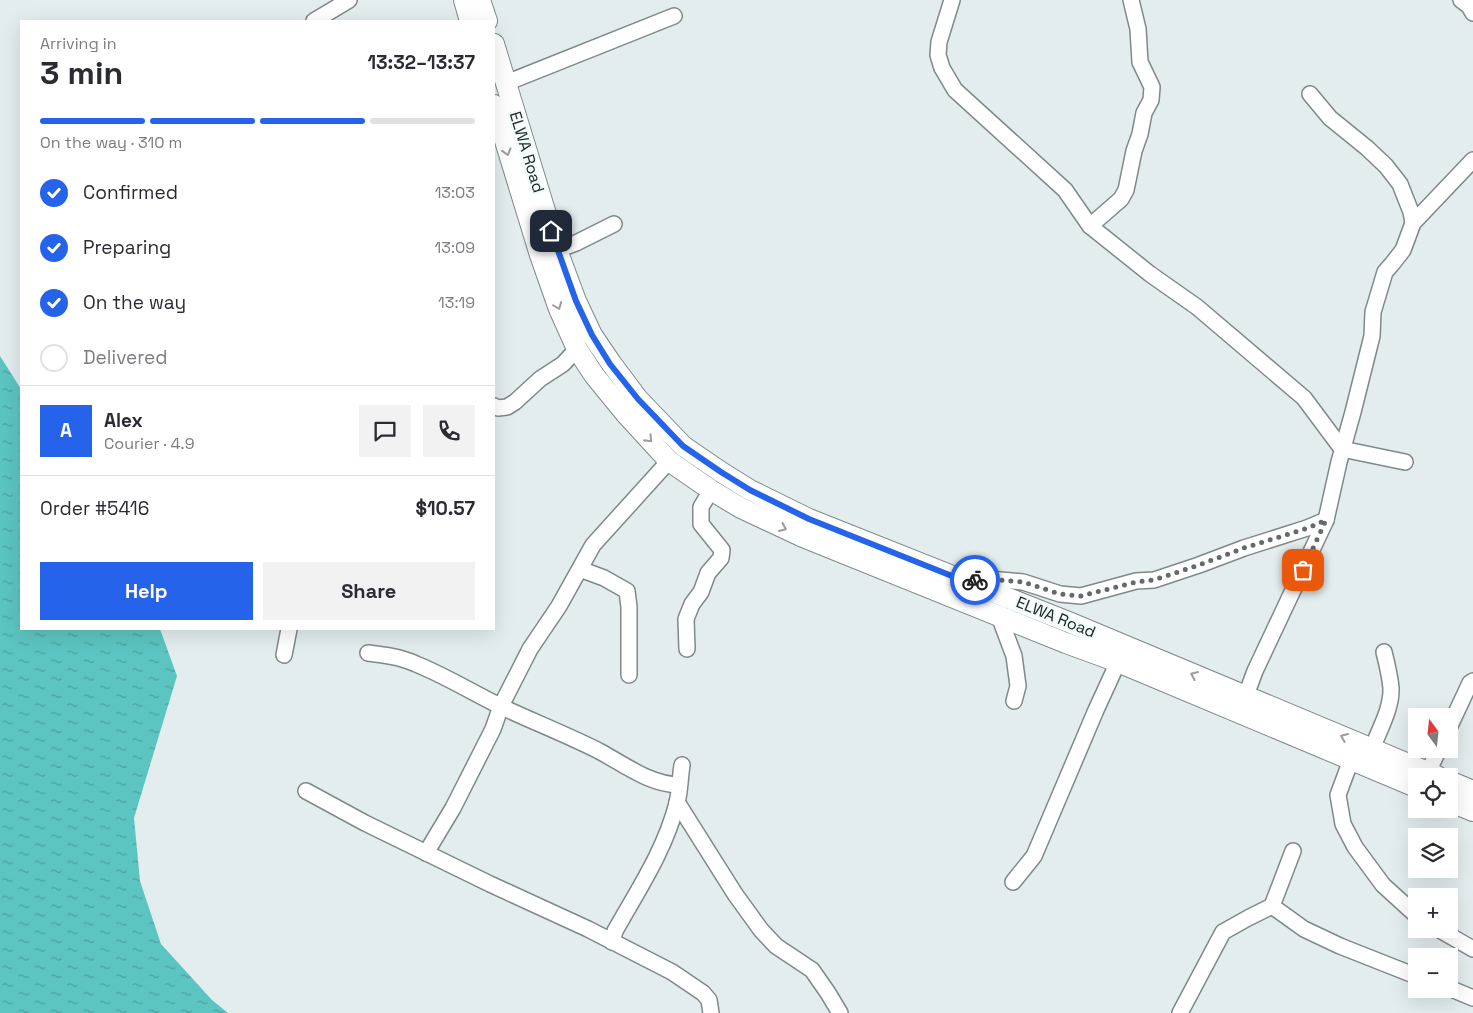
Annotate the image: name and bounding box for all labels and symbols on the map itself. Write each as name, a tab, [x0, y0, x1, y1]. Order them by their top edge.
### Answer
street label: ELWA Road	[505, 109, 549, 195]
one-way arrow	[502, 147, 512, 155]
pin	[530, 210, 572, 252]
one-way arrow	[552, 301, 562, 310]
one-way arrow	[643, 434, 652, 443]
one-way arrow	[778, 521, 787, 532]
pin	[1282, 549, 1324, 591]
courier	[950, 555, 1000, 605]
street label: ELWA Road	[1013, 592, 1099, 642]
one-way arrow	[1190, 670, 1198, 680]
north arrow	[1408, 708, 1458, 758]
one-way arrow	[1340, 733, 1349, 743]

